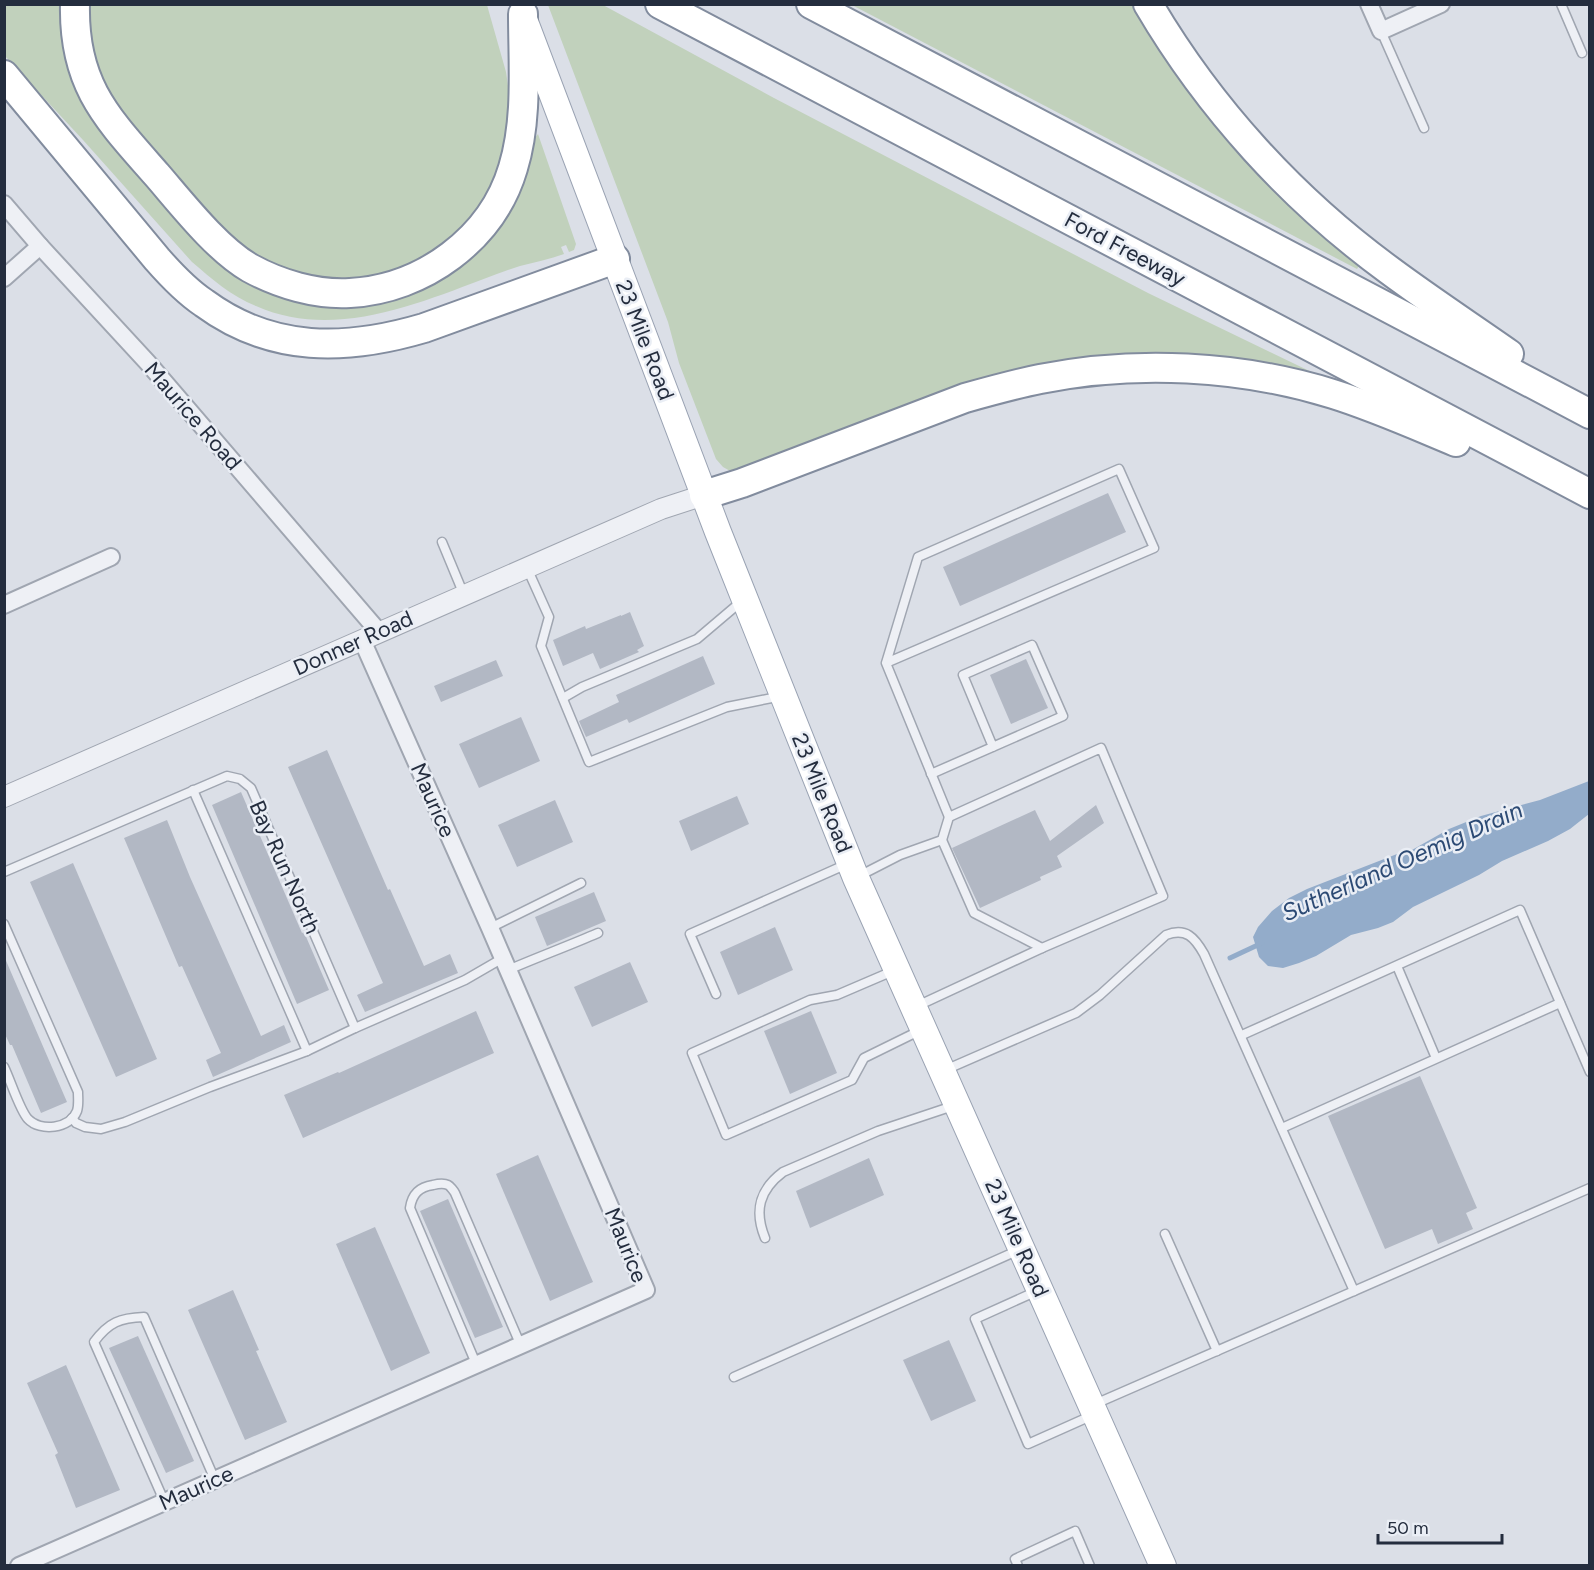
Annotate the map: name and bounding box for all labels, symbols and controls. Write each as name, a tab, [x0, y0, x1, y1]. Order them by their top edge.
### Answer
street label: Ford Freeway	[1060, 206, 1190, 292]
street label: 23 Mile Road	[610, 276, 680, 404]
street label: Maurice Road	[139, 356, 247, 476]
street label: Donner Road	[289, 605, 417, 681]
street label: 23 Mile Road	[786, 729, 858, 857]
street label: Maurice	[405, 759, 461, 841]
water label: Sutherland Oemig Drain	[1277, 795, 1527, 927]
street label: Bay Run North	[244, 796, 326, 938]
street label: 23 Mile Road	[979, 1175, 1055, 1301]
street label: Maurice	[599, 1204, 653, 1286]
street label: Maurice	[155, 1460, 237, 1516]
scale bar	[1378, 1507, 1502, 1545]
text: 50 m	[1387, 1517, 1429, 1539]

